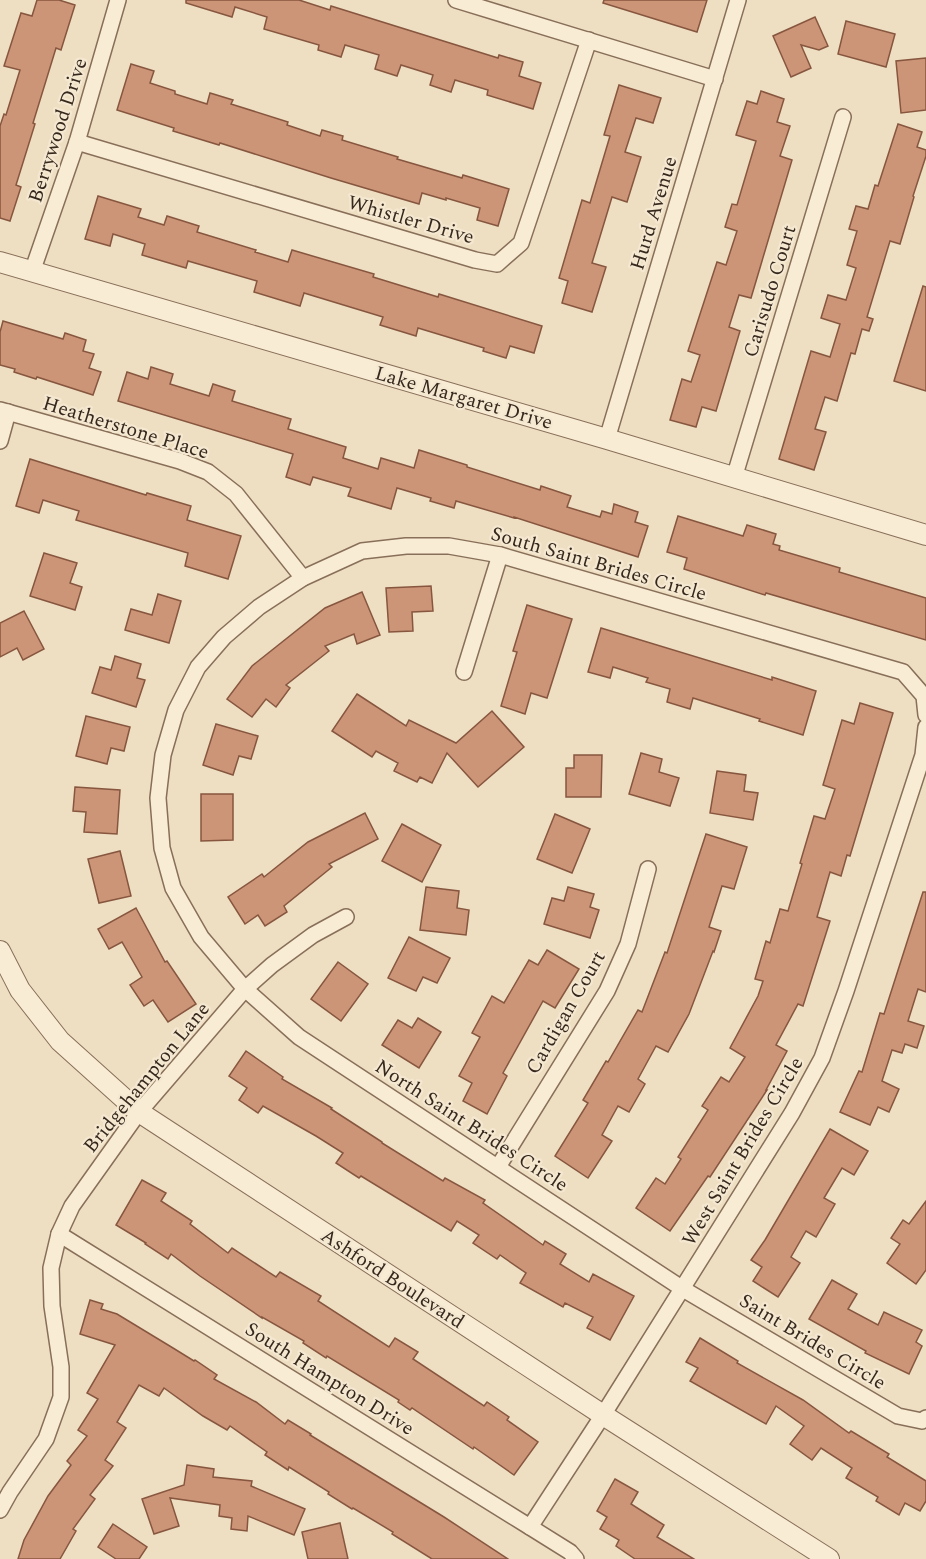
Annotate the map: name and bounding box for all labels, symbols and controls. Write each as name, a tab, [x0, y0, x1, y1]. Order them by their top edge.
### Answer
street label: Berrywood Drive	[20, 54, 95, 207]
street label: Hurd Avenue	[622, 153, 685, 274]
street label: Whistler Drive	[344, 188, 478, 252]
street label: Carisudo Court	[736, 221, 804, 361]
street label: Lake Margaret Drive	[371, 358, 556, 438]
street label: Heatherstone Place	[39, 388, 213, 468]
street label: South Saint Brides Circle	[487, 519, 710, 609]
street label: Cardigan Court	[518, 945, 613, 1080]
street label: Bridgehampton Lane	[76, 996, 217, 1160]
street label: West Saint Brides Circle	[674, 1051, 811, 1252]
street label: North Saint Brides Circle	[369, 1052, 574, 1200]
street label: Ashford Boulevard	[315, 1221, 470, 1337]
street label: Saint Brides Circle	[733, 1286, 892, 1398]
street label: South Hampton Drive	[239, 1315, 420, 1443]

